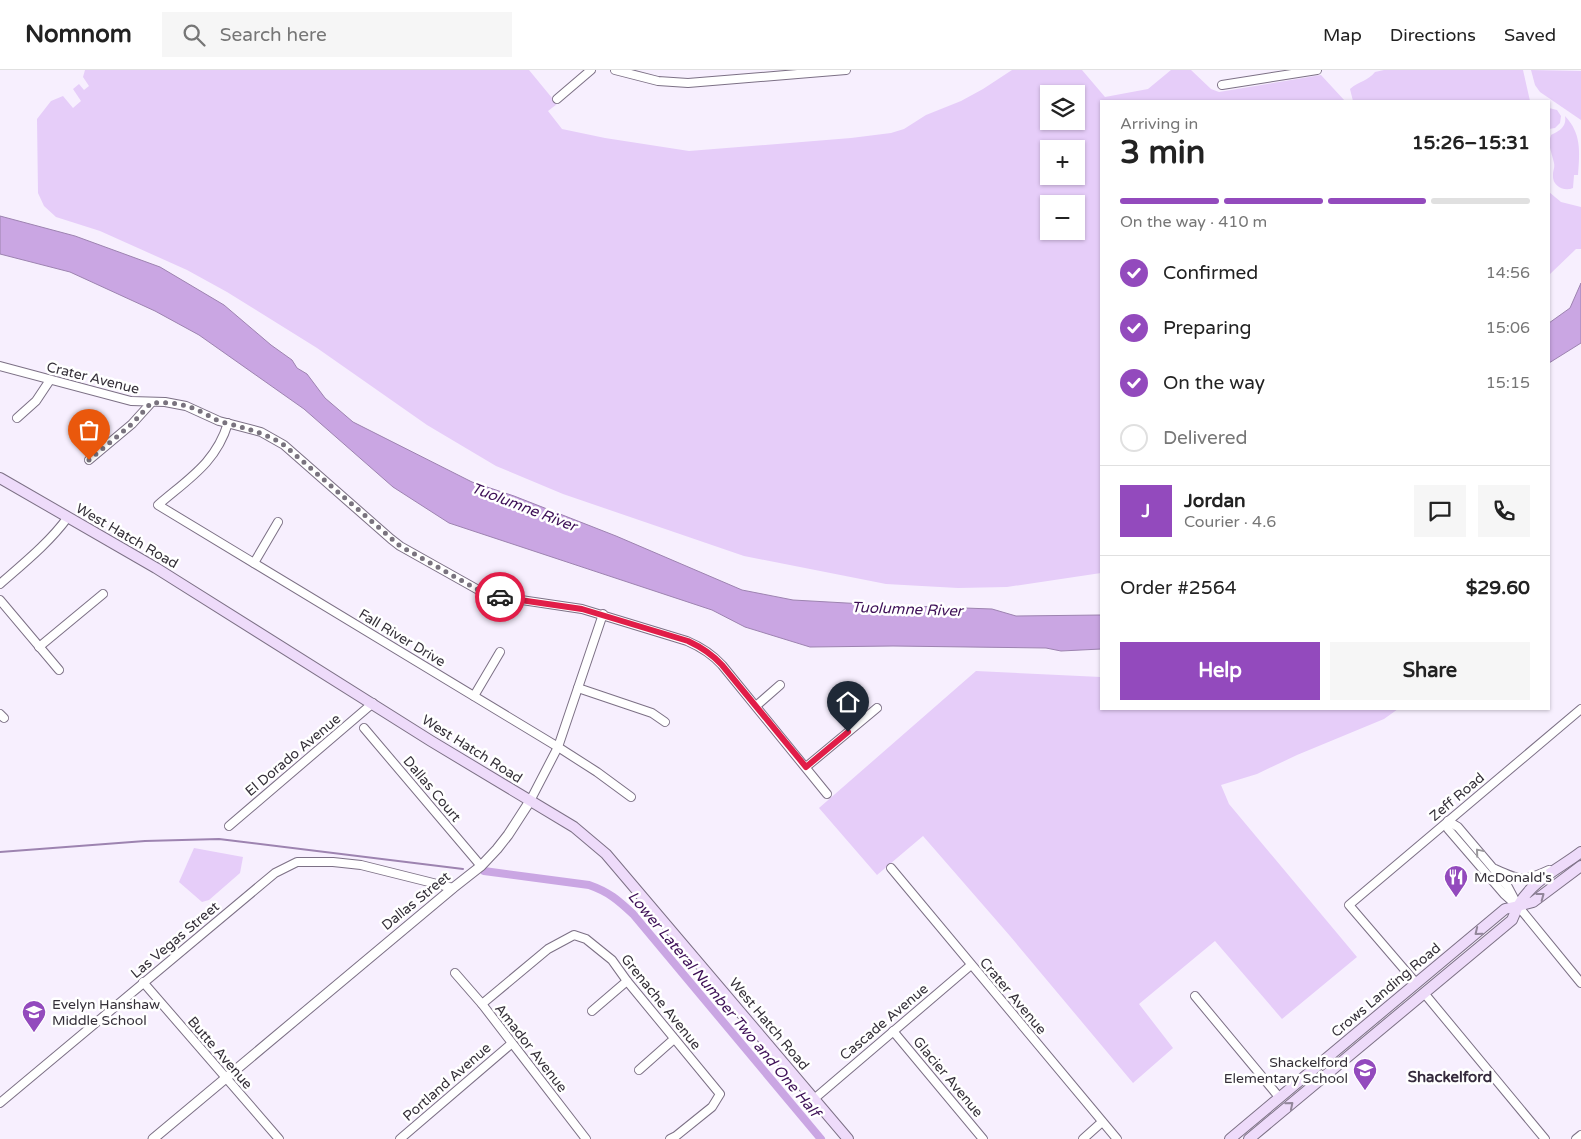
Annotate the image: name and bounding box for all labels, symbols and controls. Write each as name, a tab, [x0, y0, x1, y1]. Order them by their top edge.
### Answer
search box	[162, 12, 512, 57]
text: Nomnom	[25, 20, 132, 49]
icon: search	[180, 21, 208, 49]
text: Search here	[220, 24, 327, 46]
text: Map	[1323, 24, 1362, 46]
text: Directions	[1390, 24, 1476, 46]
text: Saved	[1504, 24, 1556, 46]
map controls	[1040, 85, 1085, 240]
button: layers	[1040, 85, 1085, 130]
text: Arriving in	[1120, 114, 1198, 134]
text: 15:26–15:31	[1412, 132, 1530, 154]
text: 3 min	[1120, 134, 1205, 172]
button: +	[1040, 140, 1085, 185]
button: −	[1040, 195, 1085, 240]
text: On the way · 410 m	[1120, 212, 1267, 232]
icon: check	[1120, 259, 1148, 287]
text: Confirmed	[1163, 262, 1258, 284]
text: 14:56	[1486, 263, 1530, 283]
icon: check	[1120, 314, 1148, 342]
text: Preparing	[1163, 317, 1252, 339]
text: 15:06	[1486, 318, 1530, 338]
street label: Crater Avenue	[45, 358, 141, 398]
icon: check	[1120, 369, 1148, 397]
text: On the way	[1163, 372, 1265, 394]
text: 15:15	[1486, 373, 1530, 393]
pin	[68, 409, 110, 460]
icon: bag	[75, 416, 103, 444]
text: Delivered	[1163, 427, 1248, 449]
water label: Tuolumne River	[469, 479, 581, 536]
button: chat	[1414, 485, 1466, 537]
button: phone	[1478, 485, 1530, 537]
text: Jordan	[1184, 490, 1246, 512]
street label: West Hatch Road	[73, 500, 181, 572]
text: J	[1142, 500, 1150, 522]
text: Courier · 4.6	[1184, 512, 1276, 532]
courier	[475, 572, 525, 622]
text: Order #2564	[1120, 577, 1237, 599]
text: $29.60	[1466, 577, 1530, 599]
icon: car	[486, 583, 514, 611]
water label: Tuolumne River	[851, 598, 965, 620]
street label: Fall River Drive	[356, 605, 448, 671]
button: Help	[1120, 642, 1320, 700]
button: Share	[1330, 642, 1530, 700]
pin	[827, 681, 869, 732]
icon: home	[834, 688, 862, 716]
street label: El Dorado Avenue	[242, 710, 344, 800]
street label: West Hatch Road	[419, 711, 525, 787]
street label: Dallas Court	[400, 753, 465, 826]
street label: Zeff Road	[1426, 769, 1488, 825]
one-way arrow	[1477, 849, 1485, 858]
restaurant icon: McDonald's	[1443, 864, 1469, 898]
street label: Dallas Street	[378, 868, 454, 934]
place label: McDonald's	[1474, 869, 1552, 886]
water label: Lower Lateral Number Two and One Half	[624, 887, 826, 1123]
one-way arrow	[1535, 893, 1545, 902]
street label: Las Vegas Street	[127, 898, 223, 982]
one-way arrow	[1474, 926, 1483, 935]
street label: Crows Landing Road	[1328, 939, 1444, 1041]
street label: Grenache Avenue	[617, 951, 705, 1053]
street label: Crater Avenue	[976, 954, 1050, 1038]
street label: West Hatch Road	[725, 974, 813, 1074]
street label: Cascade Avenue	[836, 980, 932, 1064]
place label: Evelyn Hanshaw Middle School	[52, 996, 160, 1029]
school or university icon: Evelyn Hanshaw Middle School	[21, 999, 47, 1033]
street label: Amador Avenue	[491, 1000, 571, 1096]
street label: Butte Avenue	[184, 1013, 256, 1093]
street label: Glacier Avenue	[909, 1033, 987, 1121]
street label: Portland Avenue	[400, 1039, 494, 1125]
place label: Shackelford Elementary School	[1224, 1054, 1348, 1087]
school or university icon: Shackelford Elementary School	[1352, 1057, 1378, 1091]
district label: Shackelford	[1408, 1068, 1492, 1086]
one-way arrow	[1284, 1103, 1293, 1111]

